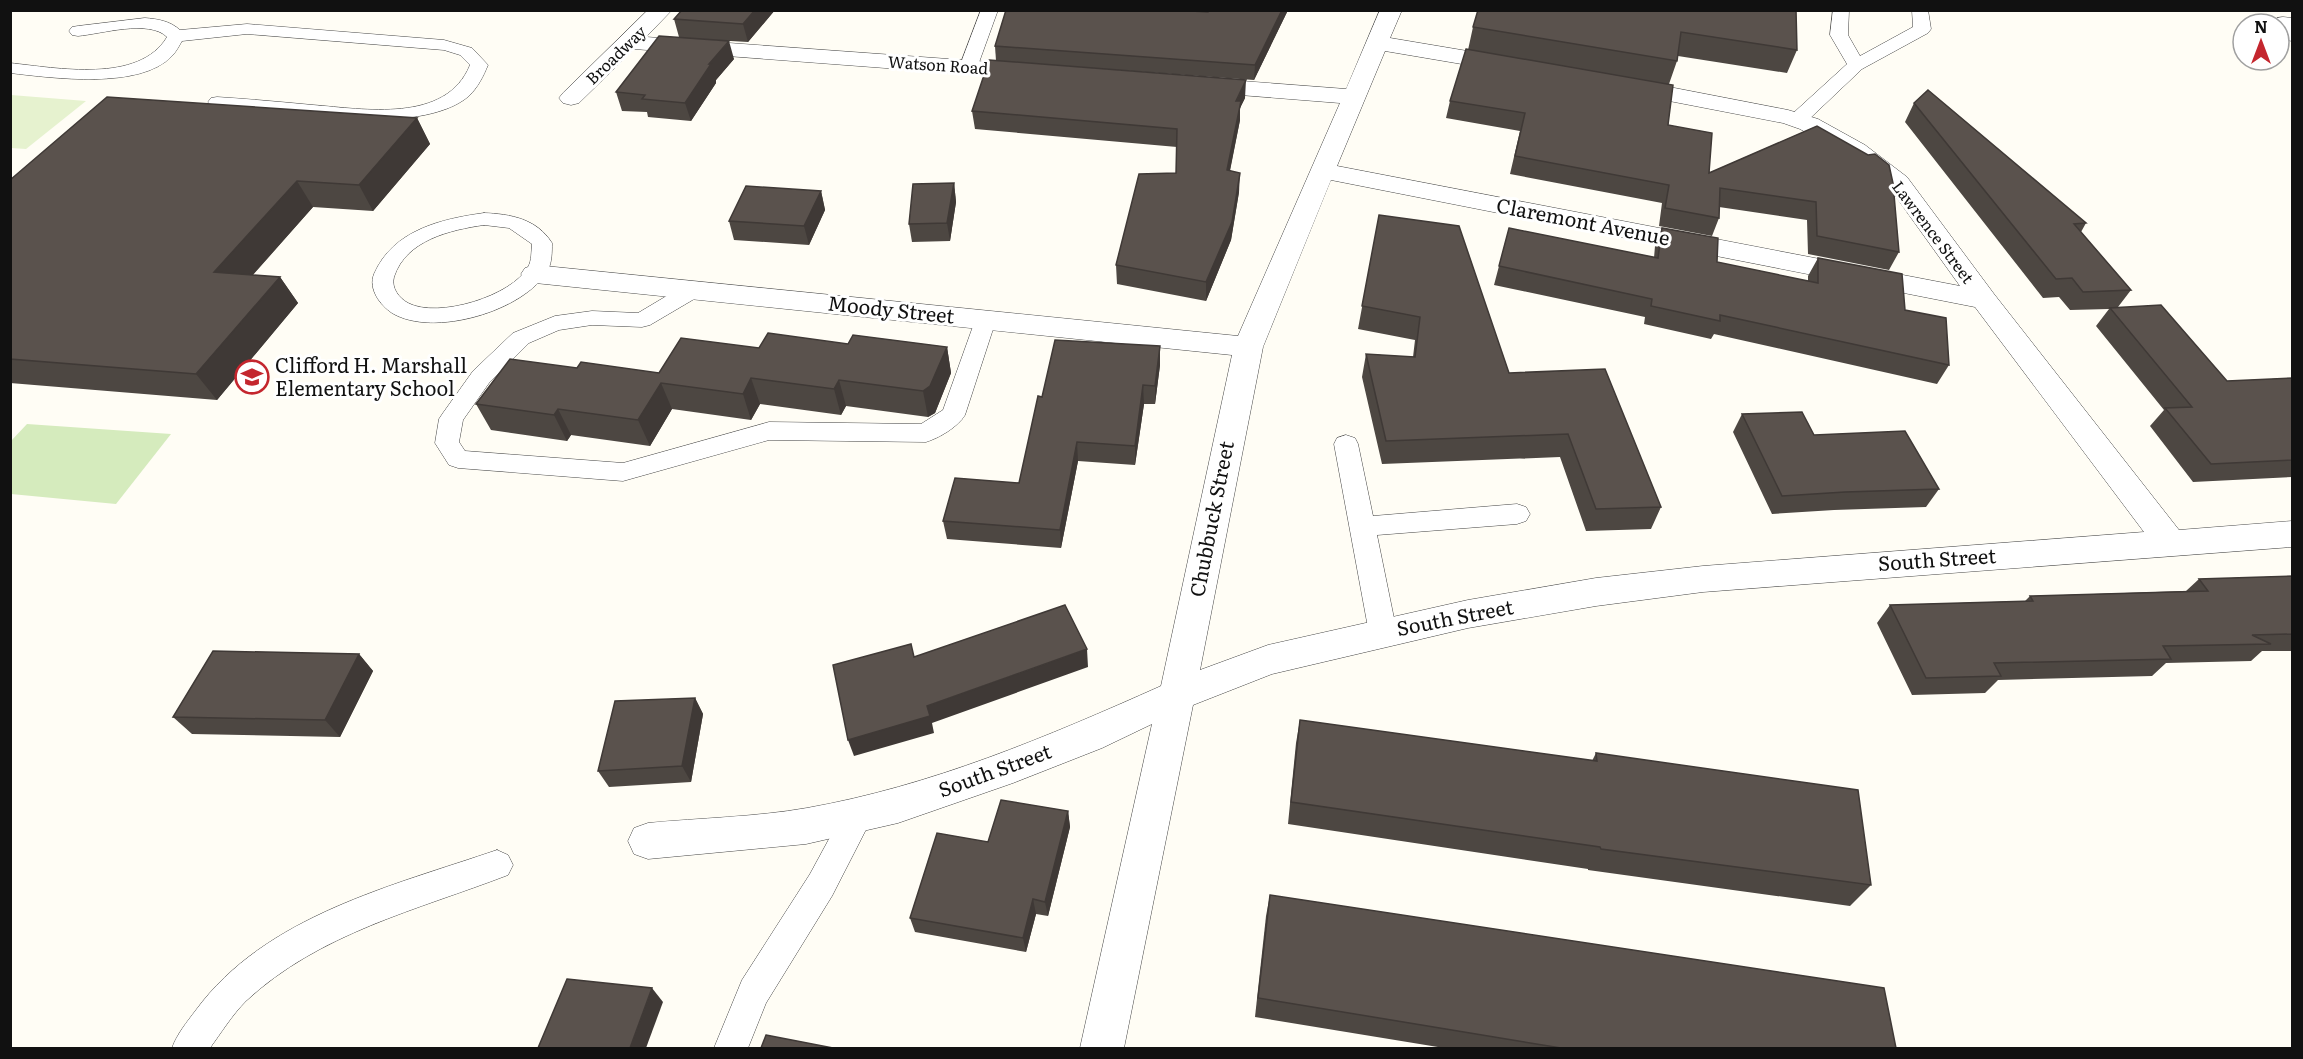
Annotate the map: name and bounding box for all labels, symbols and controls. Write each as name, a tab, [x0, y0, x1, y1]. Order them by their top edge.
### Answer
north arrow	[2231, 12, 2291, 72]
text: N	[2254, 14, 2268, 38]
street label: Broadway	[580, 19, 652, 89]
street label: Watson Road	[887, 49, 989, 79]
street label: Lawrence Street	[1887, 175, 1981, 288]
street label: Claremont Avenue	[1494, 188, 1673, 252]
street label: Moody Street	[826, 286, 956, 330]
place label: Clifford H. Marshall Elementary School	[275, 349, 467, 402]
school or university icon: Clifford H. Marshall Elementary School	[234, 359, 270, 395]
street label: Chubbuck Street	[1180, 438, 1240, 599]
street label: South Street	[1877, 539, 1997, 577]
street label: South Street	[1394, 590, 1516, 642]
street label: South Street	[934, 735, 1055, 803]

